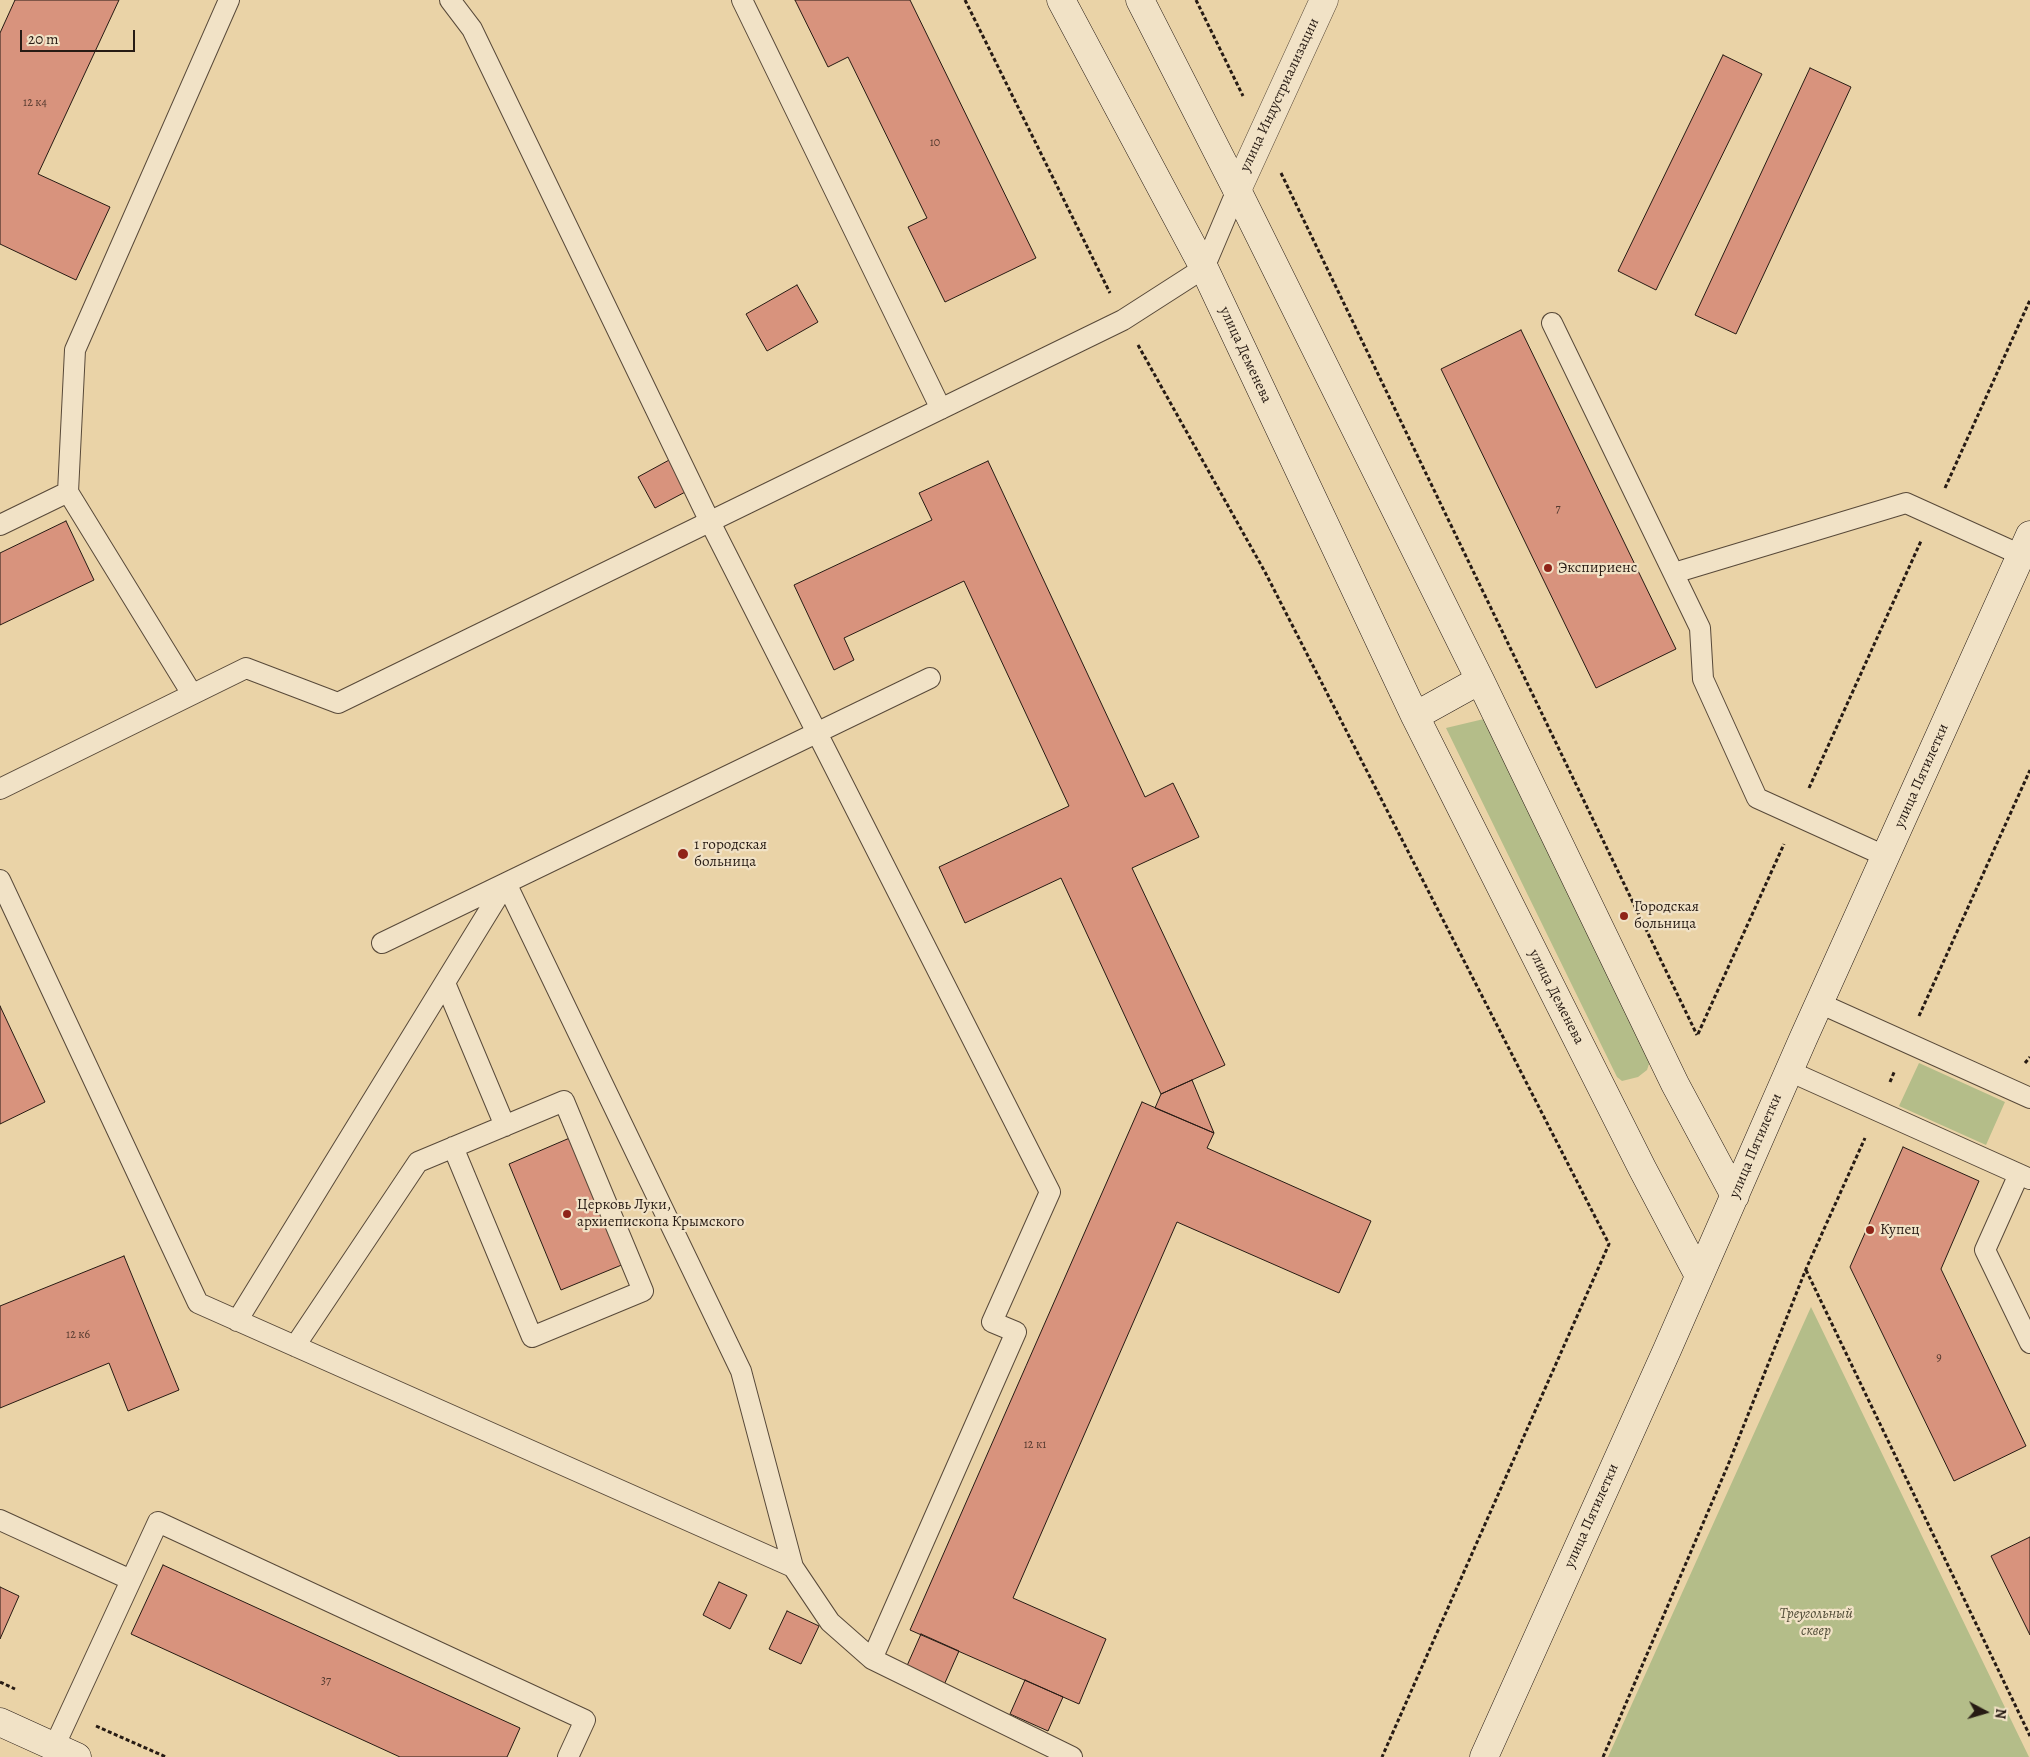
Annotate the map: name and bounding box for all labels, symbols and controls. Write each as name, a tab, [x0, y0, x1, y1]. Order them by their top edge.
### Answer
street label: улица Индустриализации	[1236, 15, 1324, 175]
scale bar	[22, 20, 138, 52]
text: 20 m	[28, 29, 59, 49]
house number: 12 к4	[23, 96, 47, 110]
house number: 10	[930, 136, 940, 150]
street label: улица Деменева	[1215, 304, 1275, 406]
house number: 7	[1555, 502, 1561, 516]
place label: Экспириенс	[1558, 559, 1637, 577]
marker: Экспириенс	[1542, 562, 1554, 574]
street label: улица Пятилетки	[1891, 721, 1953, 831]
place label: 1 городская больница	[694, 836, 767, 871]
marker: 1 городская больница	[676, 847, 690, 861]
place label: Городская больница	[1634, 898, 1699, 933]
marker: Городская больница	[1618, 910, 1630, 922]
street label: улица Деменева	[1524, 946, 1588, 1048]
street label: улица Пятилетки	[1726, 1091, 1786, 1201]
place label: Церковь Луки, архиепископа Крымского	[577, 1196, 744, 1231]
marker: Церковь Луки, архиепископа Крымского	[561, 1208, 573, 1220]
place label: Купец	[1880, 1221, 1920, 1239]
marker: Купец	[1864, 1224, 1876, 1236]
house number: 12 к6	[66, 1328, 90, 1342]
house number: 9	[1936, 1351, 1942, 1365]
house number: 12 к1	[1024, 1438, 1046, 1452]
street label: улица Пятилетки	[1561, 1461, 1623, 1571]
park label: Треугольный сквер	[1779, 1605, 1853, 1640]
house number: 37	[321, 1674, 331, 1688]
north arrow	[1960, 1687, 2010, 1737]
text: N	[1990, 1708, 2010, 1720]

